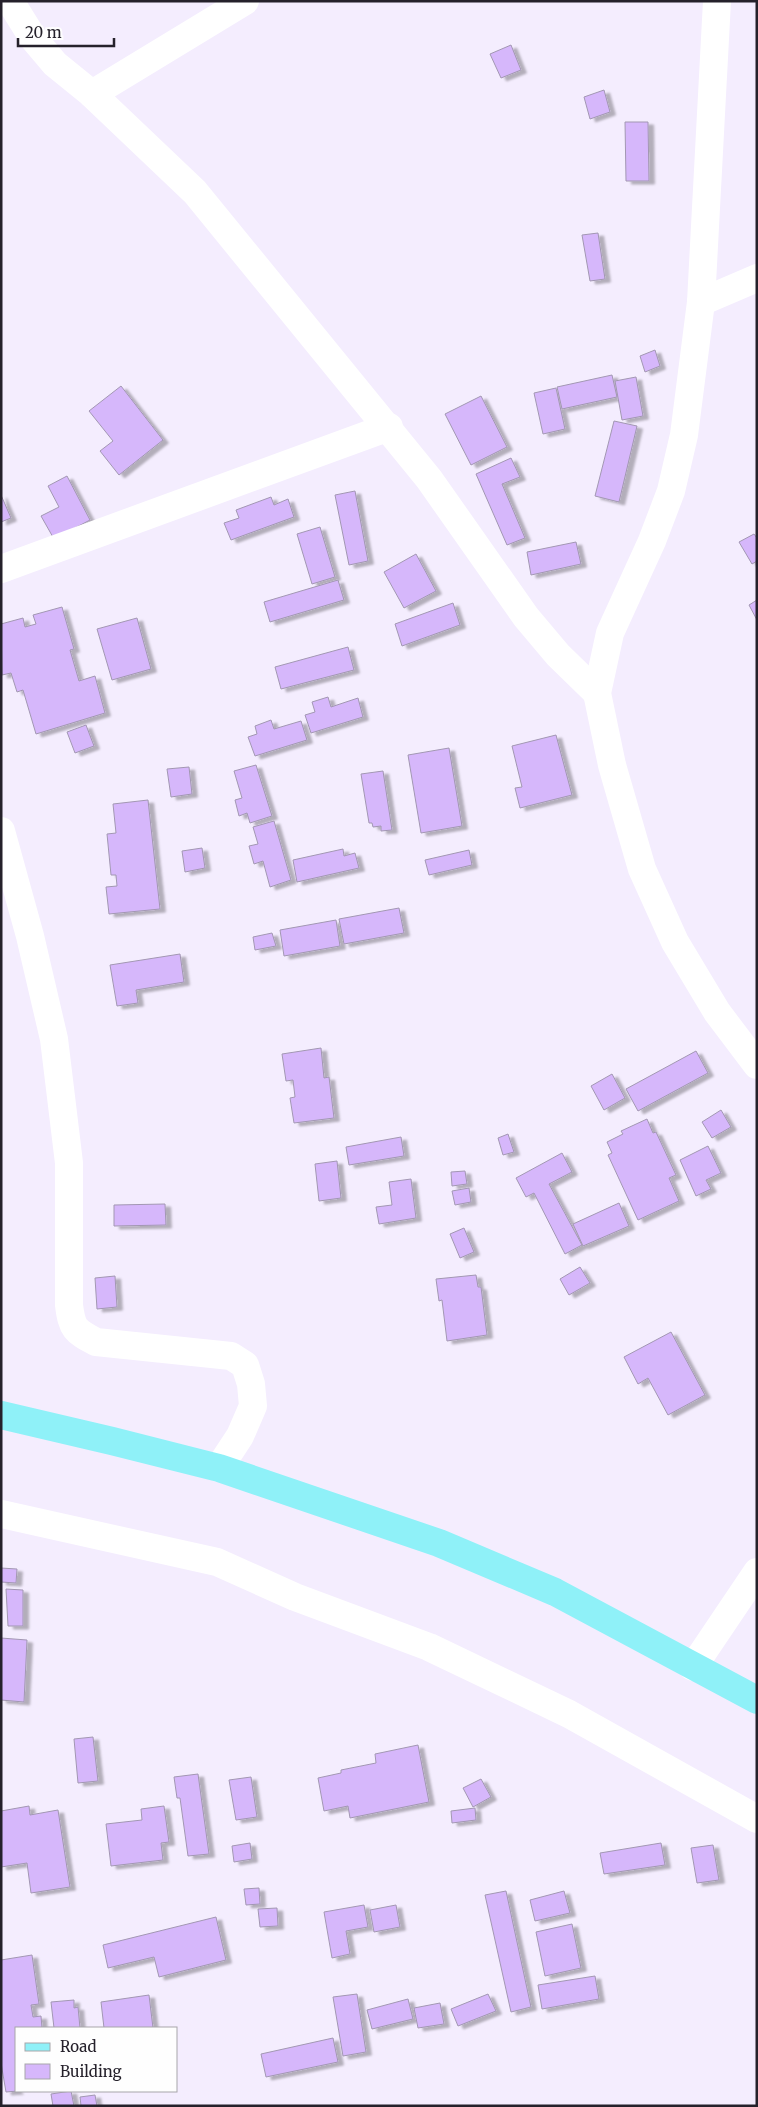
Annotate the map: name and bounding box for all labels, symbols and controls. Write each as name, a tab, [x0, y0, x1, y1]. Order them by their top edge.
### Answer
scale bar	[18, 15, 114, 47]
text: 20 m	[25, 23, 62, 42]
legend	[15, 2027, 178, 2092]
text: Road	[60, 2037, 96, 2056]
text: Building	[60, 2062, 122, 2081]

